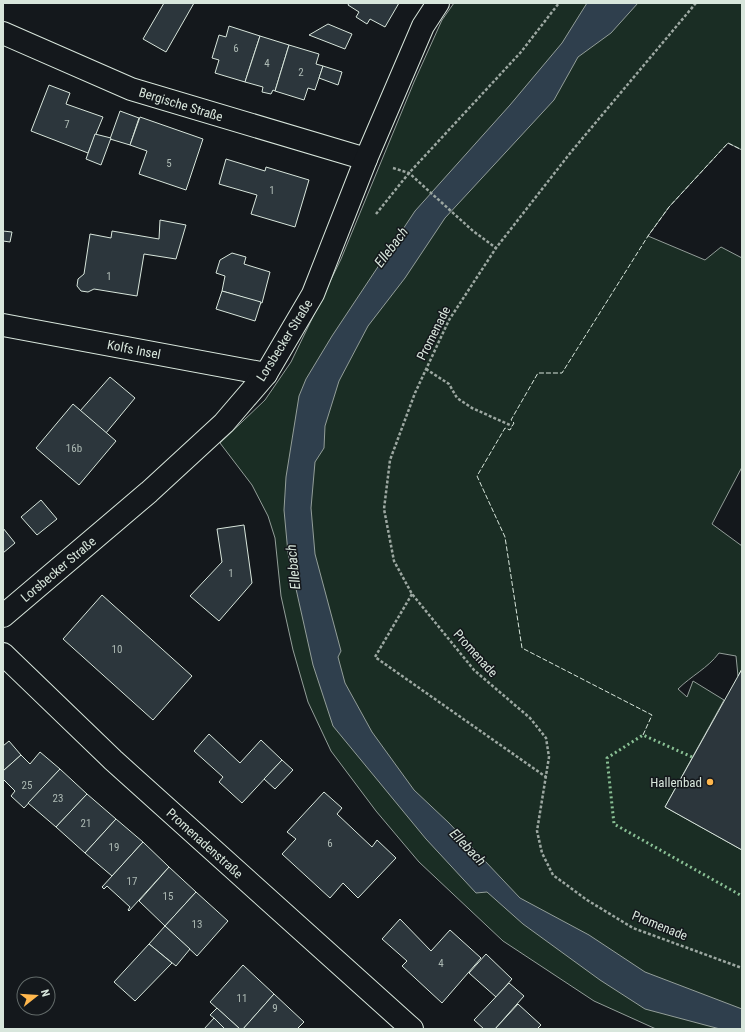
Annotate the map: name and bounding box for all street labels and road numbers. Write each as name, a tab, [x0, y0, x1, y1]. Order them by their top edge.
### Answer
street label: Bergische Straße	[137, 85, 225, 124]
street label: Lorsbecker Straße	[253, 297, 316, 384]
street label: Promenade	[413, 304, 453, 363]
street label: Kolfs Insel	[106, 337, 162, 362]
street label: Lorsbecker Straße	[18, 534, 99, 605]
street label: Promenade	[450, 627, 501, 680]
street label: Promenadenstraße	[163, 805, 246, 882]
street label: Promenade	[630, 908, 690, 943]

